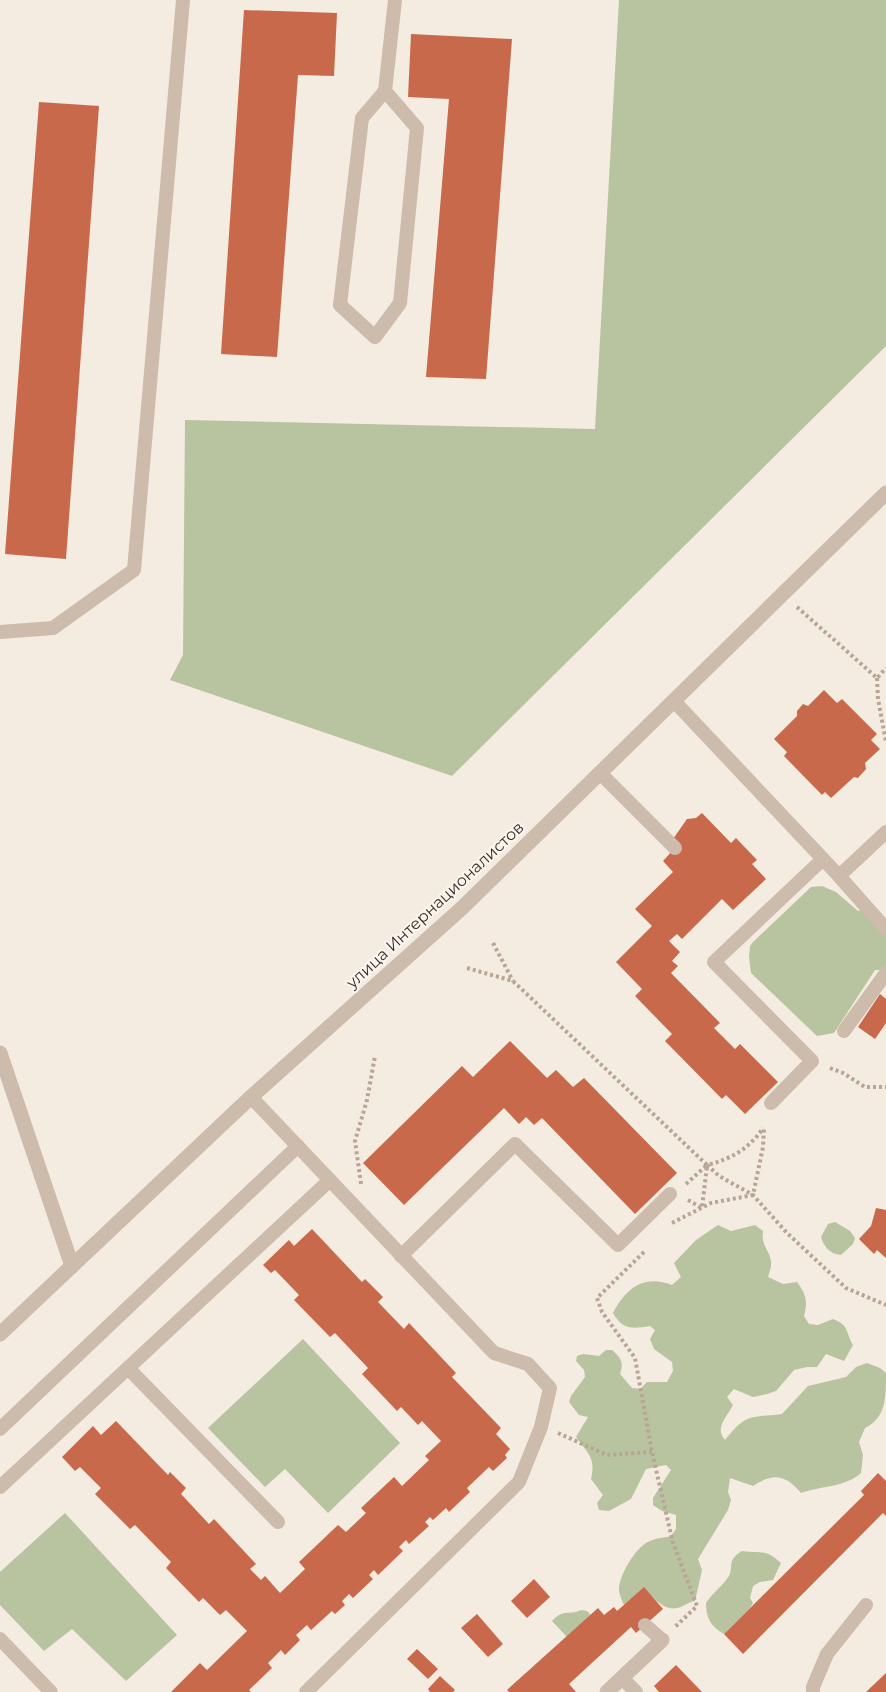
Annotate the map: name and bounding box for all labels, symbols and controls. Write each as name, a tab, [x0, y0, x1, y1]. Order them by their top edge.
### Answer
street label: улица Интернационалистов	[342, 818, 528, 993]

